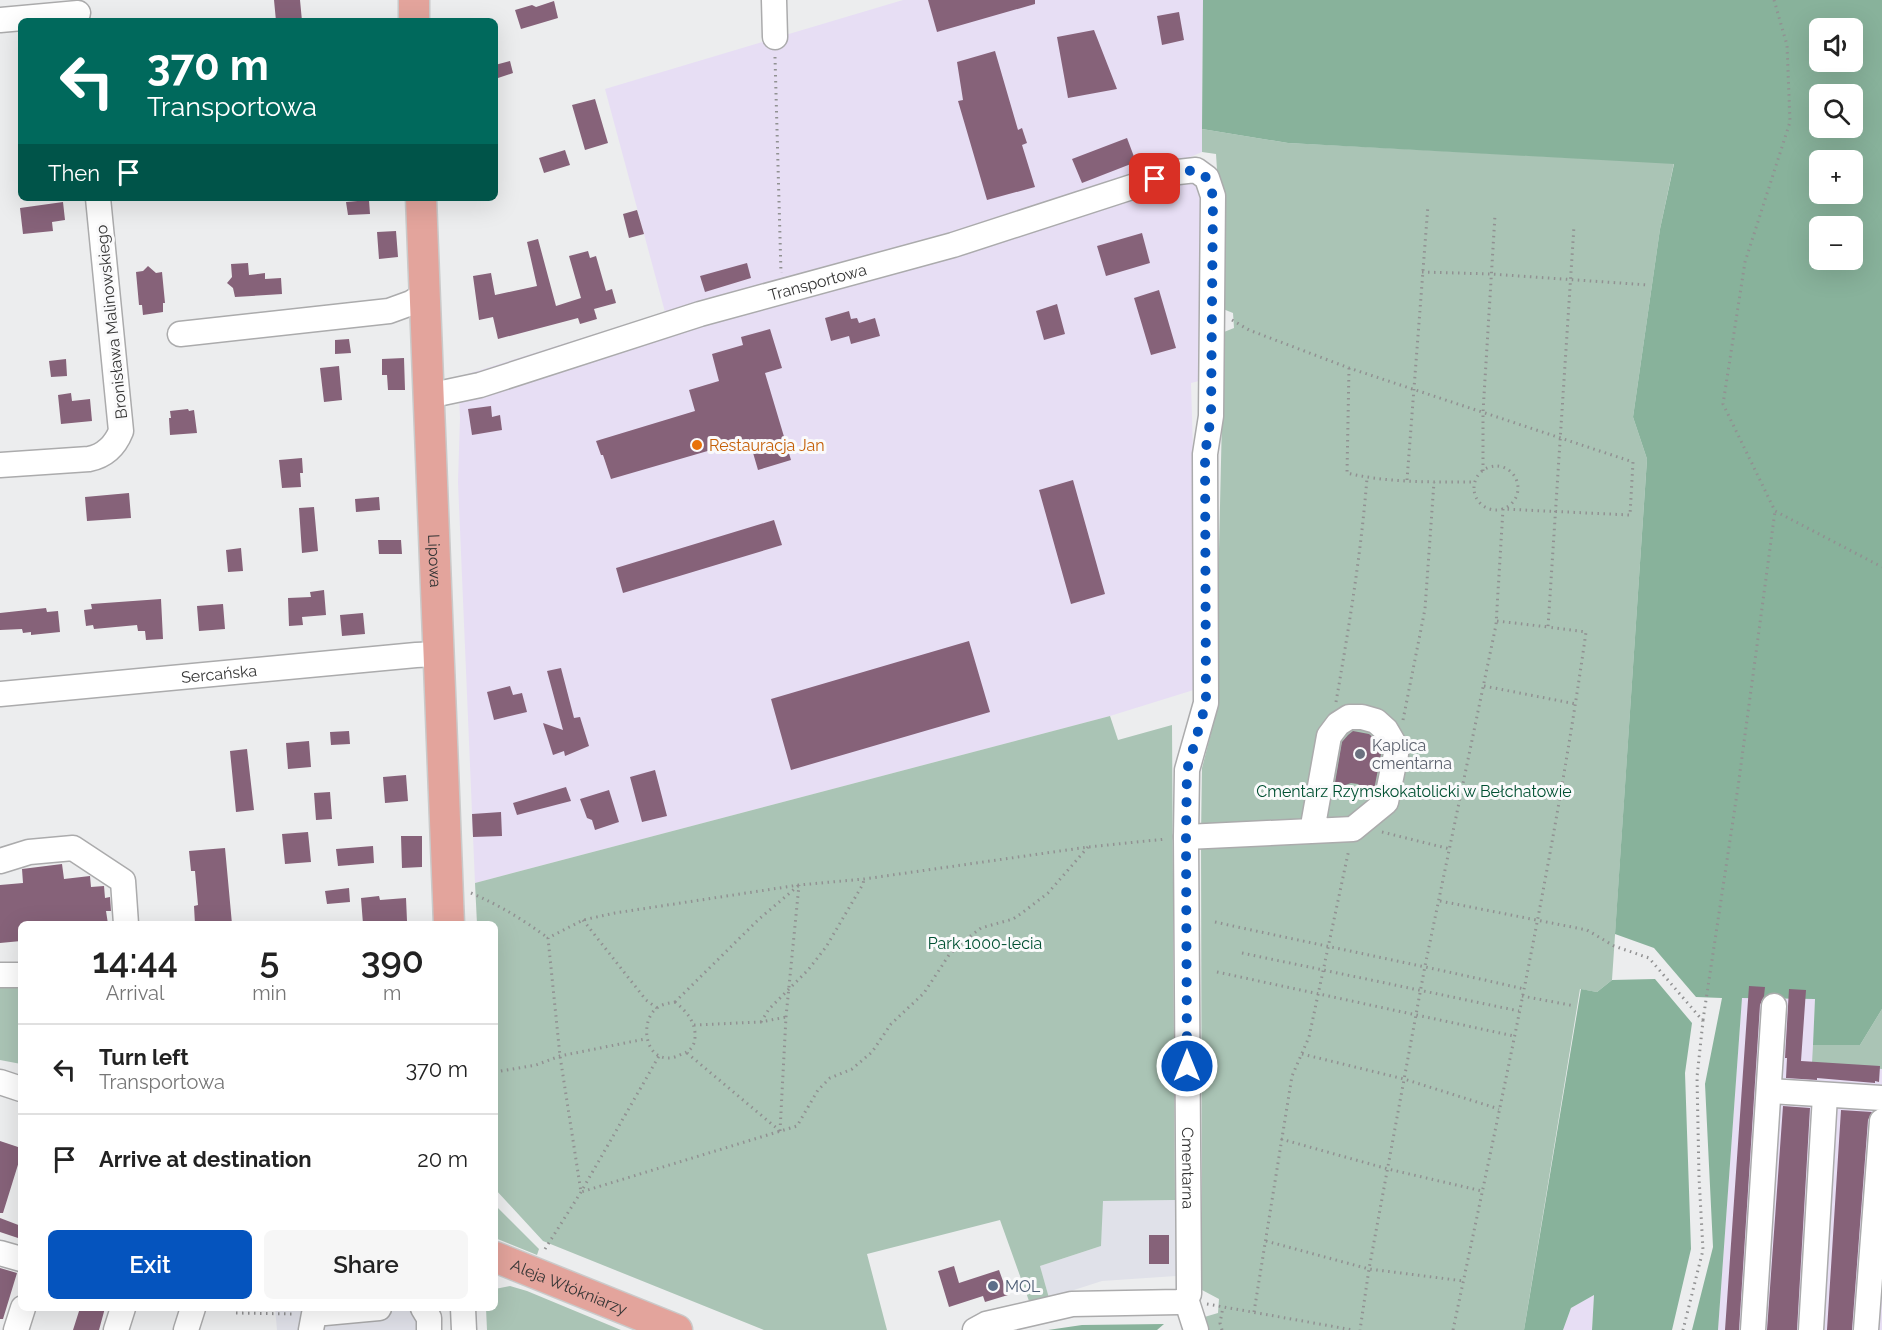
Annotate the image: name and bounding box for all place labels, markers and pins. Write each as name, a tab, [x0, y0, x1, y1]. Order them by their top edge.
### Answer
pin	[1129, 153, 1180, 204]
place label: Restauracja Jan	[709, 436, 825, 455]
marker: Restauracja Jan	[690, 438, 704, 452]
place label: Kaplica cmentarna	[1372, 736, 1452, 773]
marker: Kaplica cmentarna	[1353, 747, 1367, 761]
place label: MOL	[1005, 1277, 1041, 1296]
marker: MOL	[986, 1279, 1000, 1293]

